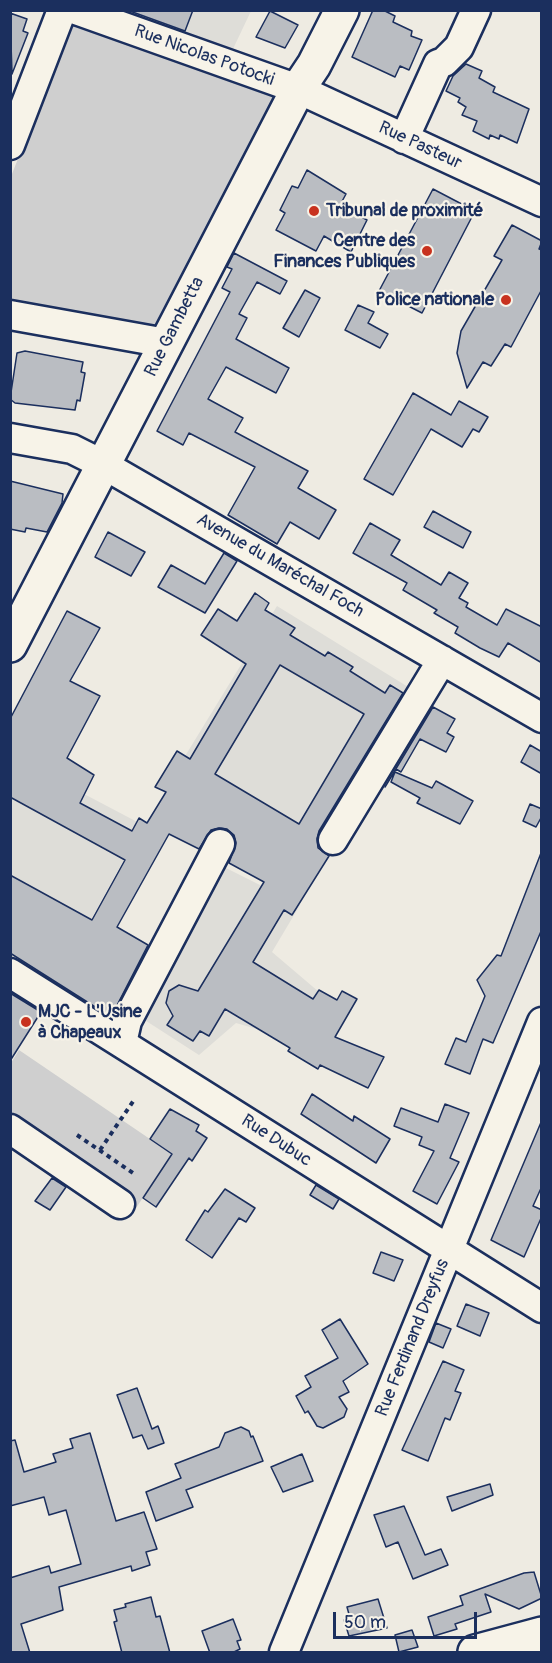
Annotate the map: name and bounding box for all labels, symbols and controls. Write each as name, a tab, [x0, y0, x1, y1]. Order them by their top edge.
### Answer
street label: Rue Nicolas Potocki	[131, 21, 277, 91]
street label: Rue Pasteur	[375, 117, 465, 175]
place label: Tribunal de proximité	[326, 200, 483, 222]
marker: Tribunal de proximité	[307, 204, 321, 218]
place label: Centre des Finances Publiques	[273, 230, 415, 272]
marker: Centre des Finances Publiques	[420, 244, 434, 258]
street label: Rue Gambetta	[141, 273, 209, 381]
place label: Police nationale	[375, 289, 494, 311]
marker: Police nationale	[499, 293, 513, 307]
street label: Avenue du Maréchal Foch	[192, 509, 368, 623]
place label: MJC - L'Usine à Chapeaux	[38, 1001, 142, 1044]
marker: MJC - L'Usine à Chapeaux	[19, 1015, 33, 1029]
street label: Rue Dubuc	[237, 1110, 315, 1172]
street label: Rue Ferdinand Dreyfus	[372, 1256, 454, 1420]
scale bar	[336, 1600, 480, 1638]
text: 50 m	[344, 1611, 386, 1634]

